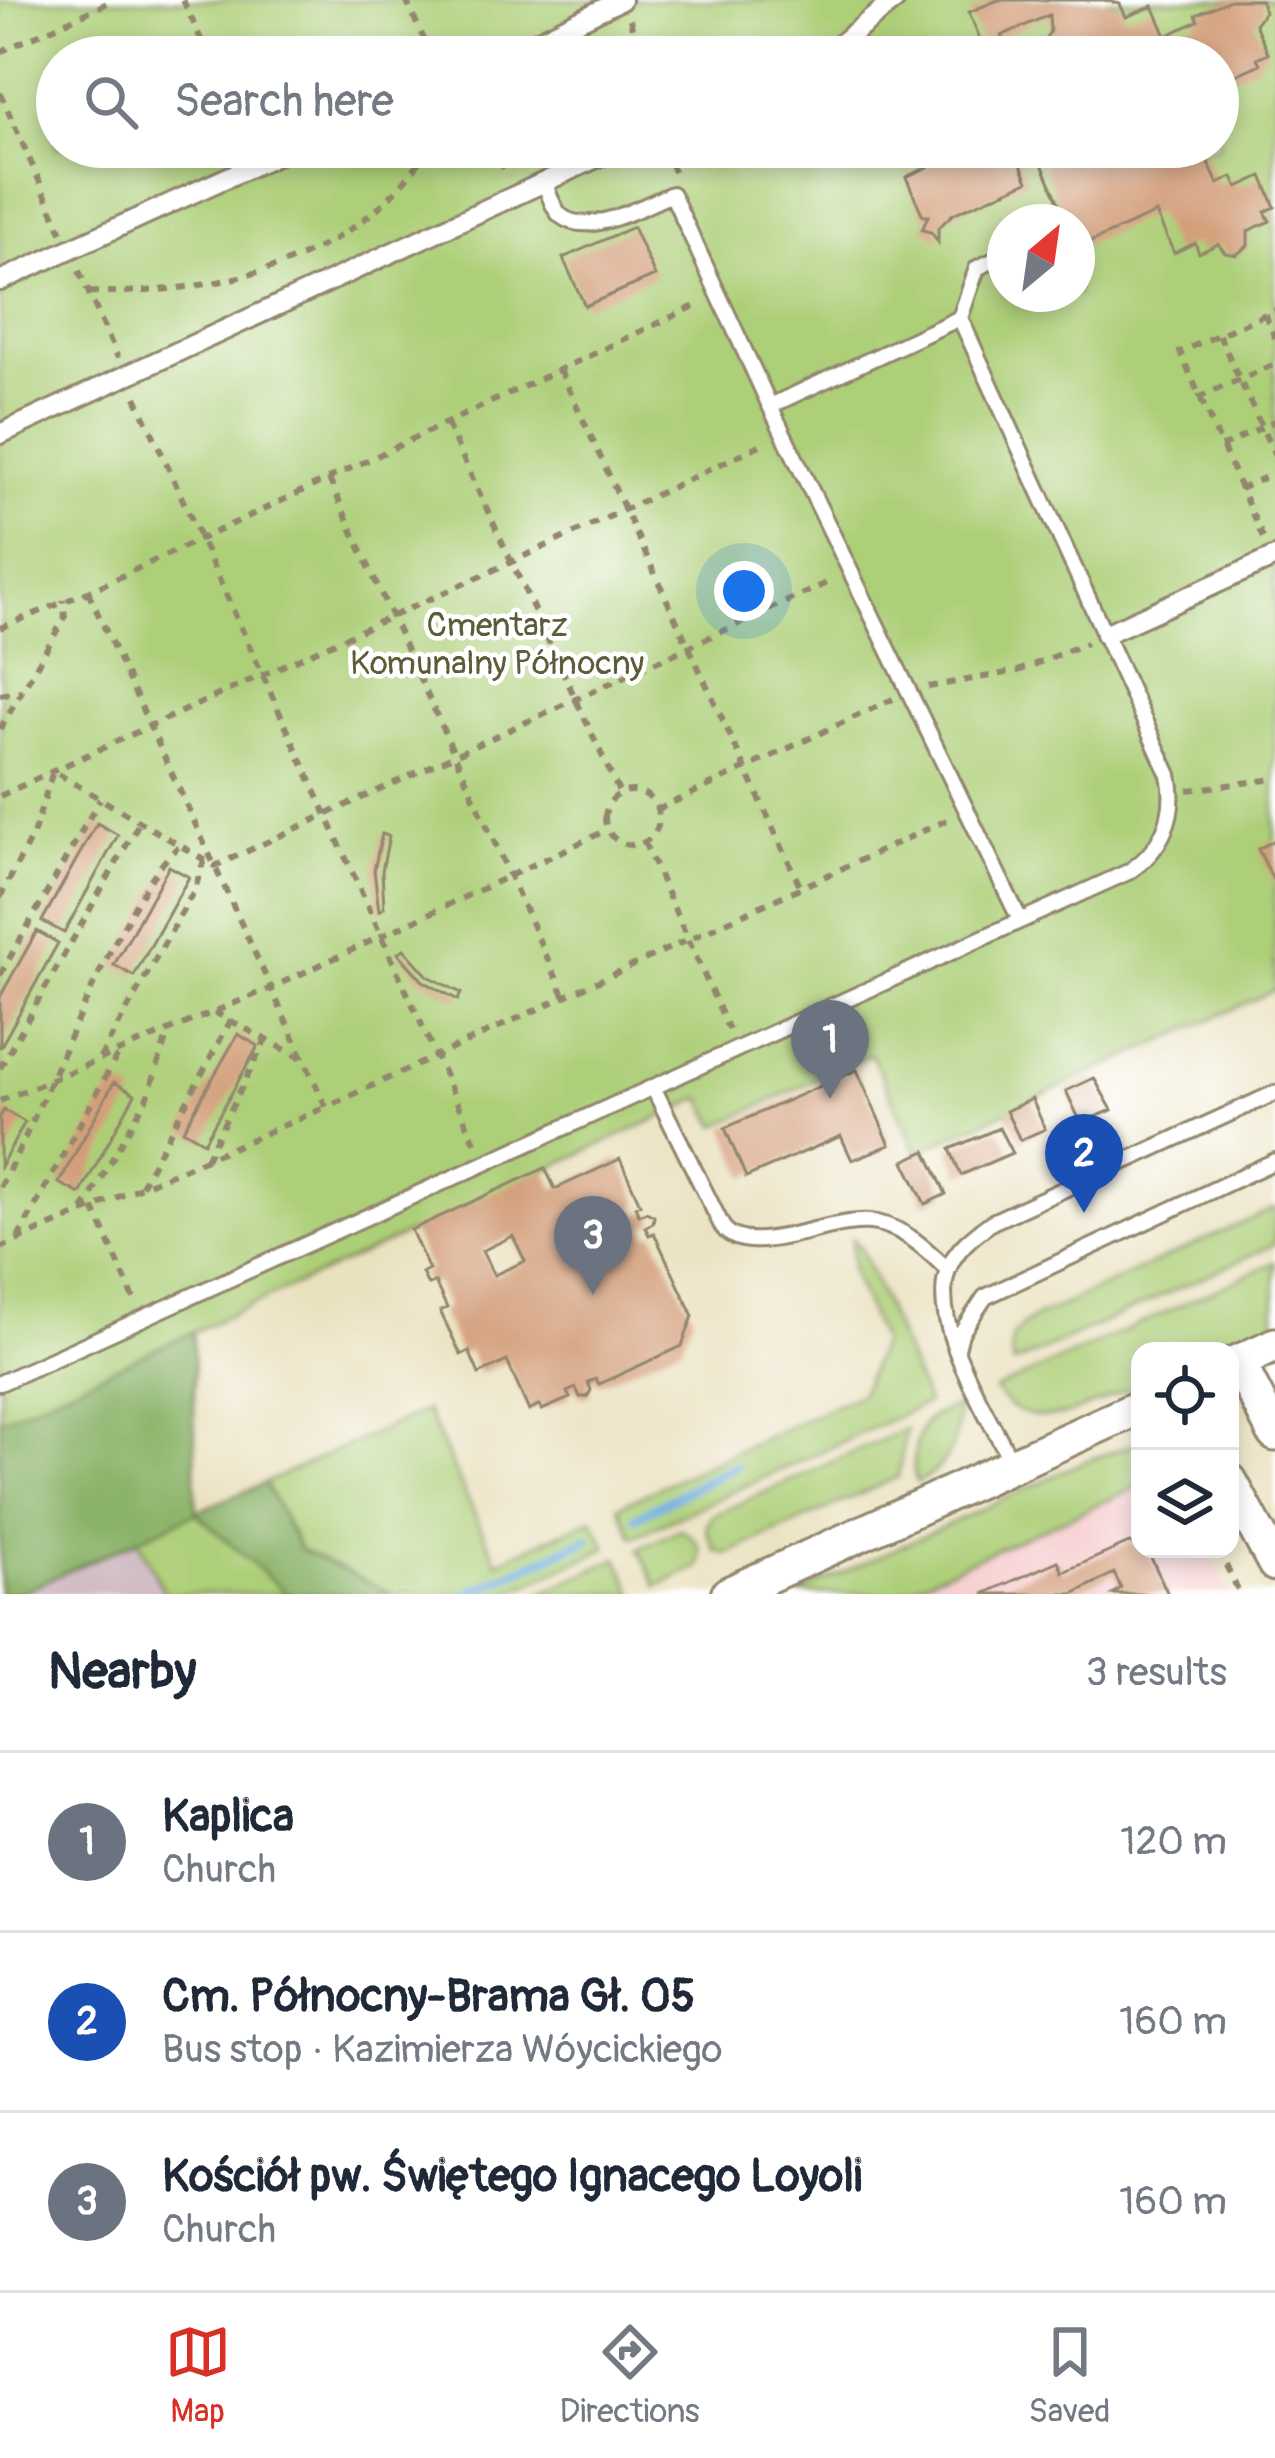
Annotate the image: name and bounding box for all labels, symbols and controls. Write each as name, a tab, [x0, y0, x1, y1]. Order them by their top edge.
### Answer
search box	[36, 36, 1239, 168]
icon: search	[78, 69, 144, 135]
text: Search here	[174, 74, 394, 130]
north arrow	[987, 204, 1095, 312]
your location	[714, 561, 774, 621]
park label: Cmentarz Komunalny Północny	[350, 605, 644, 684]
pin: 1	[791, 1000, 869, 1099]
pin: 2	[1045, 1114, 1123, 1213]
pin: 3	[554, 1196, 632, 1295]
map controls	[1131, 1342, 1239, 1558]
button: locate	[1131, 1342, 1239, 1450]
button: layers	[1131, 1450, 1239, 1558]
text: Nearby	[48, 1640, 196, 1704]
text: 3 results	[1086, 1648, 1227, 1697]
text: Kaplica	[162, 1789, 294, 1845]
text: 1	[79, 1817, 95, 1866]
text: 120 m	[1120, 1817, 1227, 1866]
text: Church	[162, 1845, 276, 1894]
text: Cm. Północny-Brama Gł. 05	[162, 1969, 695, 2025]
text: 2	[76, 1997, 98, 2046]
text: 160 m	[1119, 1997, 1227, 2046]
text: Bus stop · Kazimierza Wóycickiego	[162, 2025, 722, 2074]
text: Kościół pw. Świętego Ignacego Loyoli	[162, 2149, 862, 2205]
text: 3	[76, 2177, 98, 2226]
text: 160 m	[1119, 2177, 1227, 2226]
text: Church	[162, 2205, 276, 2254]
tab: Map	[165, 2319, 231, 2432]
tab: Directions	[560, 2319, 700, 2432]
tab: Saved	[1029, 2319, 1110, 2432]

